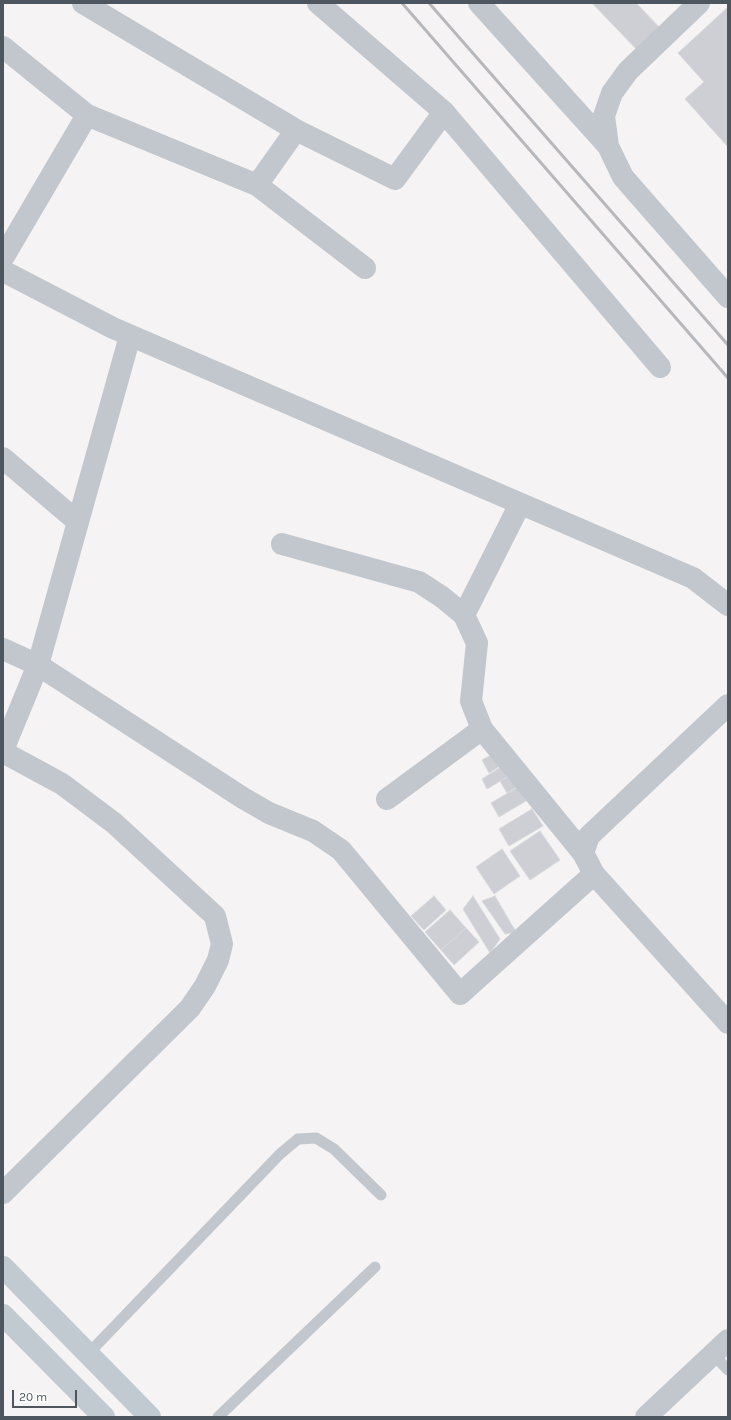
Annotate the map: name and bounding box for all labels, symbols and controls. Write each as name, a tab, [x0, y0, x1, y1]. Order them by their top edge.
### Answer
scale bar	[14, 1382, 79, 1408]
text: 20 m	[19, 1390, 47, 1404]

